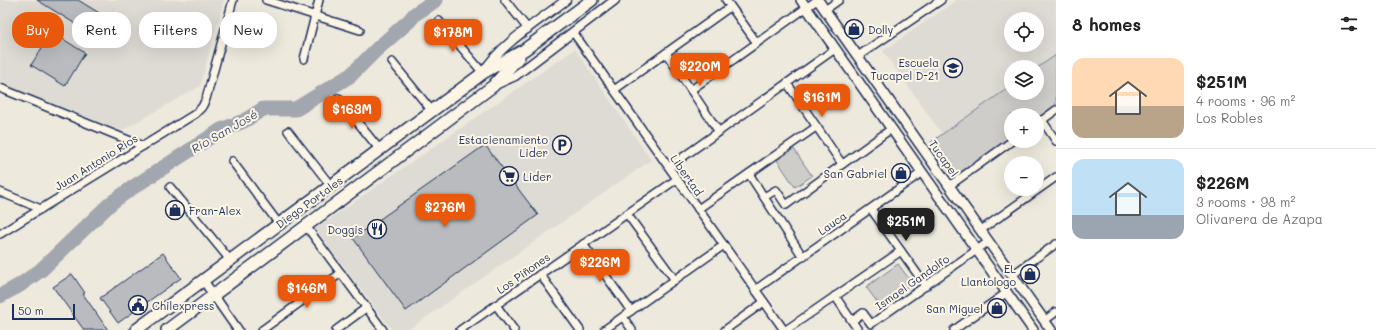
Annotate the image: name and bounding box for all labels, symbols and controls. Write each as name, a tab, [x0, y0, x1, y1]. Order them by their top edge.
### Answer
chip: Buy	[12, 12, 64, 48]
chip: Rent	[72, 12, 131, 48]
chip: Filters	[139, 12, 212, 48]
chip: New	[220, 12, 277, 48]
map controls	[1004, 12, 1044, 196]
button: locate	[1004, 12, 1044, 52]
text: 8 homes	[1072, 13, 1141, 35]
icon: filters	[1338, 13, 1360, 35]
shop icon: Dolly	[843, 18, 865, 40]
pin: $178M	[425, 19, 481, 53]
place label: Dolly	[868, 22, 894, 37]
text: $178M	[433, 23, 473, 40]
pin: $220M	[672, 53, 728, 87]
place label: Escuela Tucapel D-21	[870, 55, 939, 83]
text: $220M	[679, 57, 721, 74]
school or university icon: Escuela Tucapel D-21	[942, 57, 964, 79]
button: layers	[1004, 60, 1044, 100]
text: $251M	[1196, 70, 1247, 92]
icon: home	[1104, 74, 1152, 122]
pin: $161M	[794, 84, 850, 118]
text: $161M	[803, 88, 841, 105]
text: 4 rooms · 96 m²	[1196, 92, 1295, 109]
pin: $163M	[324, 96, 380, 130]
text: $163M	[332, 100, 372, 117]
water label: Río San José	[188, 106, 260, 156]
button: +	[1004, 108, 1044, 148]
text: Los Robles	[1196, 109, 1263, 126]
street label: Juan Antonio Ríos	[52, 130, 140, 194]
place label: Estacienamiento Lider	[459, 132, 548, 160]
parking icon: Estacienamiento Lider	[551, 134, 573, 156]
street label: Tucapel	[926, 137, 962, 179]
street label: Libertad	[667, 151, 707, 199]
button: −	[1004, 156, 1044, 196]
shop icon: San Gabriel	[890, 162, 912, 184]
supermarket icon: Lider	[498, 165, 520, 187]
place label: San Gabriel	[824, 166, 887, 181]
place label: Lider	[523, 169, 551, 184]
text: $226M	[1196, 171, 1250, 193]
street label: Diego Portales	[272, 173, 346, 231]
icon: home	[1104, 175, 1152, 223]
text: 3 rooms · 98 m²	[1196, 193, 1295, 210]
pin: $276M	[417, 194, 473, 228]
text: $276M	[425, 198, 465, 215]
shop icon: Fran-Alex	[164, 199, 186, 221]
place label: Fran-Alex	[189, 203, 241, 218]
street label: Lauca	[815, 208, 850, 238]
pin: $251M	[878, 208, 934, 242]
text: Olivarera de Azapa	[1196, 210, 1323, 227]
text: $251M	[886, 212, 926, 229]
restaurant icon: Doggis	[366, 218, 388, 240]
place label: Doggis	[327, 222, 363, 237]
street label: Los Piñones	[493, 249, 553, 297]
pin: $226M	[572, 249, 628, 283]
street label: Ismael Gandolfo	[872, 251, 952, 313]
text: $226M	[580, 253, 620, 270]
place label: EL Llantologo	[961, 261, 1016, 289]
shop icon: EL Llantologo	[1019, 263, 1041, 285]
pin: $146M	[279, 275, 335, 309]
text: $146M	[287, 279, 327, 296]
public building icon: Chilexpress	[127, 294, 149, 316]
shop icon: San Miguel	[986, 297, 1008, 319]
place label: Chilexpress	[152, 298, 214, 313]
place label: San Miguel	[926, 301, 983, 316]
scale bar	[12, 302, 75, 321]
text: 50 m	[18, 303, 44, 318]

